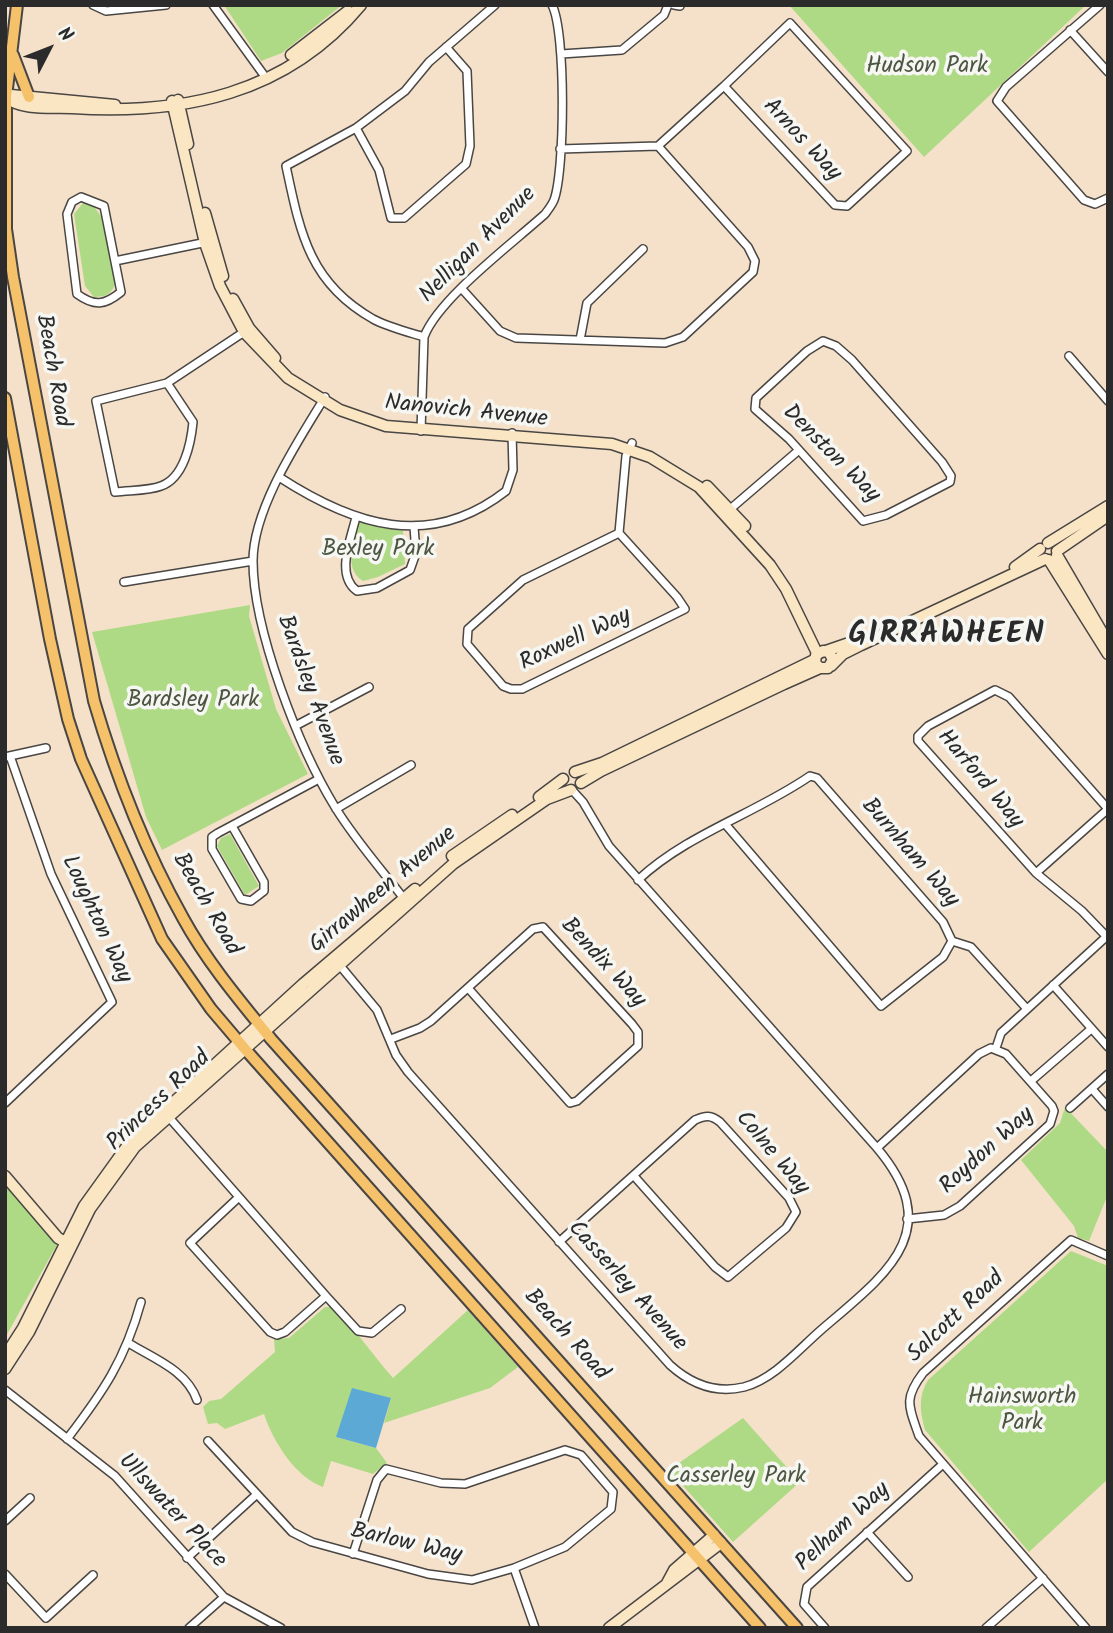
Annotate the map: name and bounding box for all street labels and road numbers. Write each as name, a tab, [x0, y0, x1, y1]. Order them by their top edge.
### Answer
street label: Arnos Way	[756, 94, 846, 188]
street label: Nelligan Avenue	[415, 182, 543, 310]
street label: Beach Road	[28, 313, 74, 429]
street label: Nanovich Avenue	[383, 391, 549, 435]
street label: Denston Way	[775, 400, 885, 510]
street label: Roxwell Way	[516, 603, 636, 679]
street label: Bardsley Avenue	[269, 612, 349, 770]
street label: Harford Way	[930, 725, 1028, 835]
street label: Burnham Way	[854, 794, 964, 914]
street label: Girrawheen Avenue	[305, 822, 463, 960]
street label: Beach Road	[165, 849, 245, 961]
street label: Loughton Way	[53, 852, 137, 988]
street label: Bendix Way	[553, 913, 651, 1015]
street label: Princess Road	[102, 1046, 218, 1158]
street label: Roydon Way	[935, 1102, 1041, 1202]
street label: Colne Way	[728, 1106, 814, 1202]
street label: Casserley Avenue	[560, 1216, 692, 1358]
street label: Salcott Road	[903, 1266, 1011, 1370]
street label: Beach Road	[517, 1285, 613, 1387]
street label: Ullswater Place	[111, 1449, 231, 1575]
street label: Pelham Way	[791, 1477, 897, 1579]
street label: Barlow Way	[348, 1519, 464, 1571]

